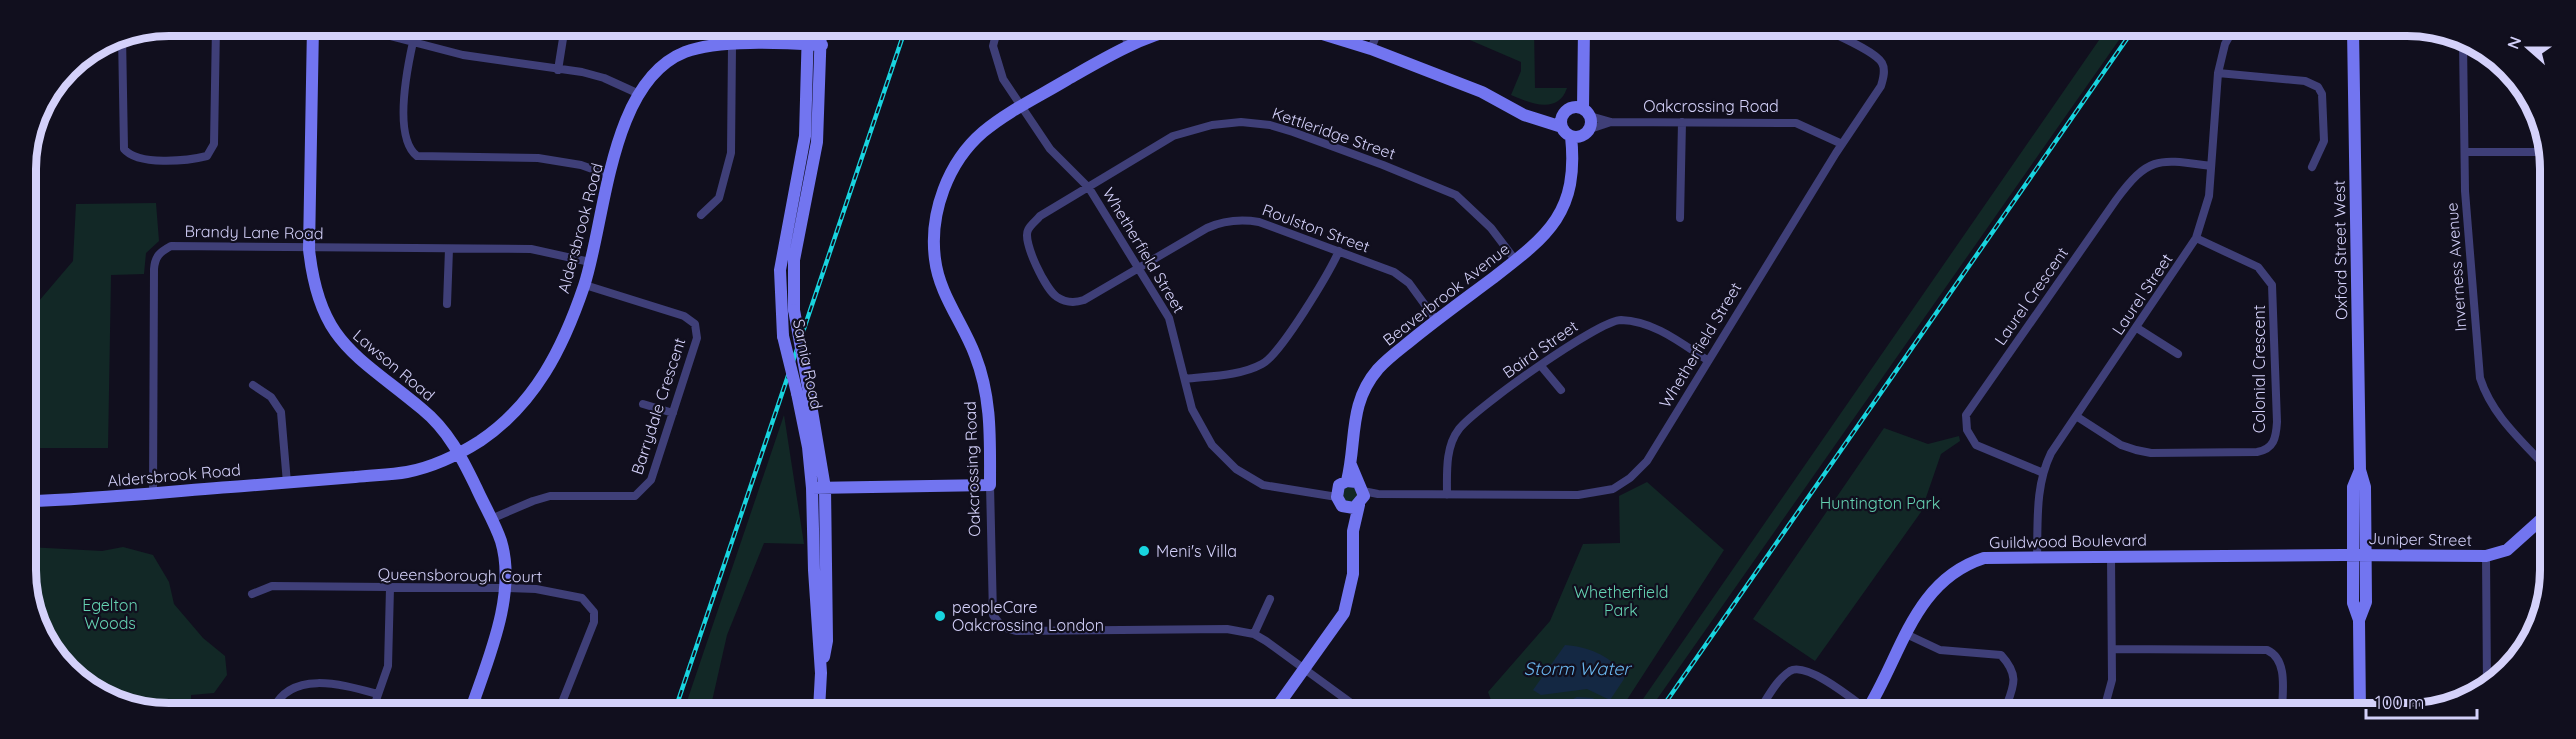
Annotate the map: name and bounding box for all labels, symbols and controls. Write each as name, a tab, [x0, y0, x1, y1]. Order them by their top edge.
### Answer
north arrow	[2498, 18, 2558, 78]
text: N	[2503, 34, 2525, 52]
street label: Oakcrossing Road	[1643, 96, 1779, 116]
street label: Kettleridge Street	[1270, 103, 1398, 163]
street label: Aldersbrook Road	[553, 161, 607, 295]
street label: Oxford Street West	[2329, 180, 2351, 320]
street label: Whetherfield Street	[1099, 184, 1189, 316]
street label: Roulston Street	[1260, 199, 1372, 257]
street label: Inverness Avenue	[2442, 202, 2470, 332]
street label: Brandy Lane Road	[184, 221, 324, 243]
street label: Beaverbrook Avenue	[1379, 238, 1513, 350]
street label: Laurel Crescent	[1990, 243, 2072, 349]
street label: Laurel Street	[2107, 250, 2177, 338]
street label: Whetherfield Street	[1655, 279, 1745, 411]
street label: Colonial Crescent	[2249, 305, 2269, 433]
street label: Baird Street	[1499, 316, 1581, 382]
street label: Sarnia Road	[789, 317, 827, 411]
street label: Lawson Road	[349, 325, 439, 405]
street label: Barrydale Crescent	[626, 335, 690, 477]
street label: Oakcrossing Road	[960, 401, 984, 537]
street label: Aldersbrook Road	[107, 459, 241, 491]
park label: Huntington Park	[1820, 493, 1940, 513]
street label: Juniper Street	[2368, 528, 2472, 550]
street label: Guildwood Boulevard	[1989, 530, 2147, 552]
place label: Meni's Villa	[1156, 541, 1237, 561]
marker: Meni's Villa	[1137, 544, 1151, 558]
street label: Queensborough Court	[378, 564, 542, 586]
park label: Whetherfield Park	[1574, 582, 1668, 620]
park label: Egelton Woods	[82, 595, 138, 633]
place label: peopleCare Oakcrossing London	[952, 597, 1104, 635]
marker: peopleCare Oakcrossing London	[933, 609, 947, 623]
water label: Storm Water	[1524, 657, 1632, 680]
scale bar	[2366, 682, 2477, 720]
text: 100 m	[2375, 691, 2424, 714]

